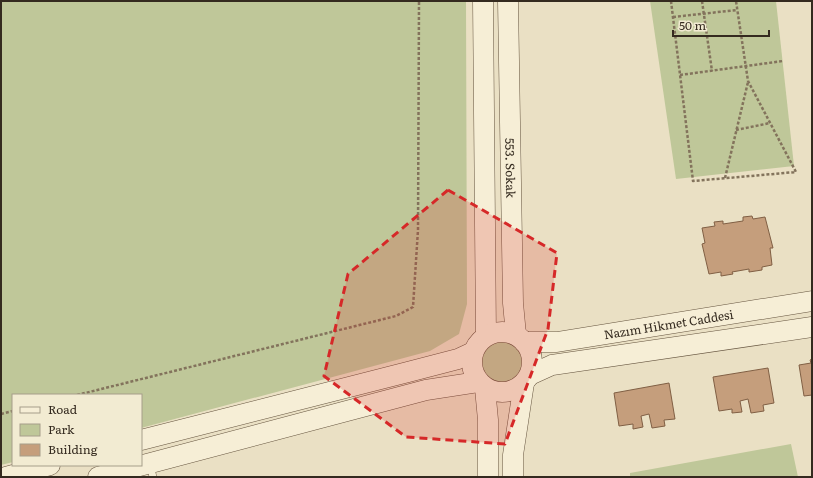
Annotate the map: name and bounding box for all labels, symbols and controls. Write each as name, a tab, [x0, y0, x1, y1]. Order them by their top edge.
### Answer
scale bar	[673, 12, 769, 38]
text: 50 m	[679, 16, 706, 34]
street label: 553. Sokak	[501, 138, 520, 199]
street label: Nazım Hikmet Caddesi	[603, 305, 735, 343]
legend	[12, 394, 142, 466]
text: Road	[48, 400, 78, 418]
text: Park	[48, 420, 75, 438]
text: Building	[48, 440, 98, 458]

